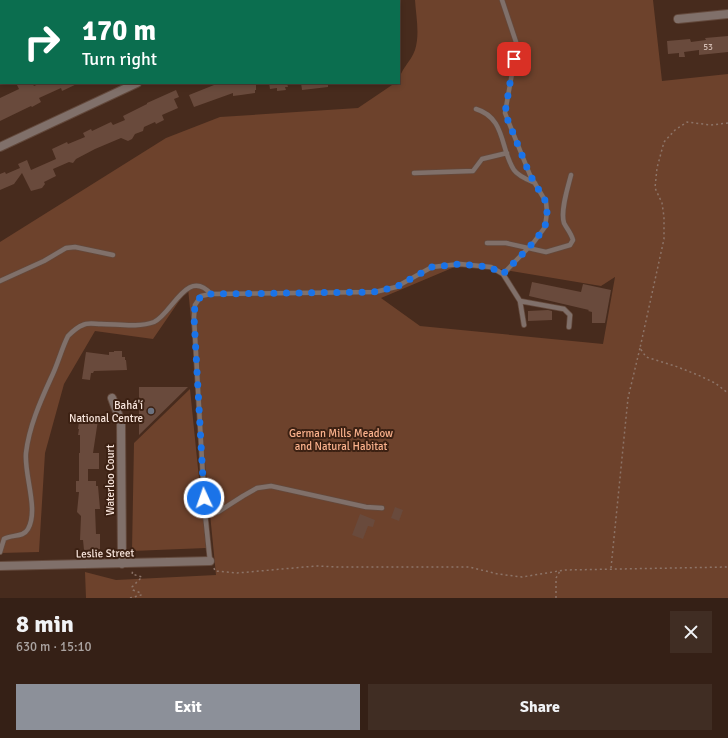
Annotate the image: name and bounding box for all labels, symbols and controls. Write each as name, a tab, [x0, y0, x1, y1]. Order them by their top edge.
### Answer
text: 170 m	[82, 14, 156, 48]
icon: right	[16, 16, 68, 68]
pin	[497, 42, 531, 76]
house number: 53	[703, 42, 713, 53]
text: Turn right	[82, 48, 157, 70]
icon: arrive	[503, 48, 525, 70]
place label: Bahá'í National Centre	[69, 399, 143, 425]
marker: Bahá'í National Centre	[146, 406, 156, 416]
park label: German Mills Meadow and Natural Habitat	[289, 427, 393, 453]
street label: Waterloo Court	[104, 444, 117, 516]
position arrow	[183, 477, 225, 519]
street label: Leslie Street	[76, 546, 135, 561]
text: 8 min	[16, 609, 74, 639]
button: close	[670, 611, 712, 653]
text: 630 m · 15:10	[16, 639, 92, 655]
button: Exit	[16, 684, 360, 730]
button: Share	[368, 684, 712, 730]

